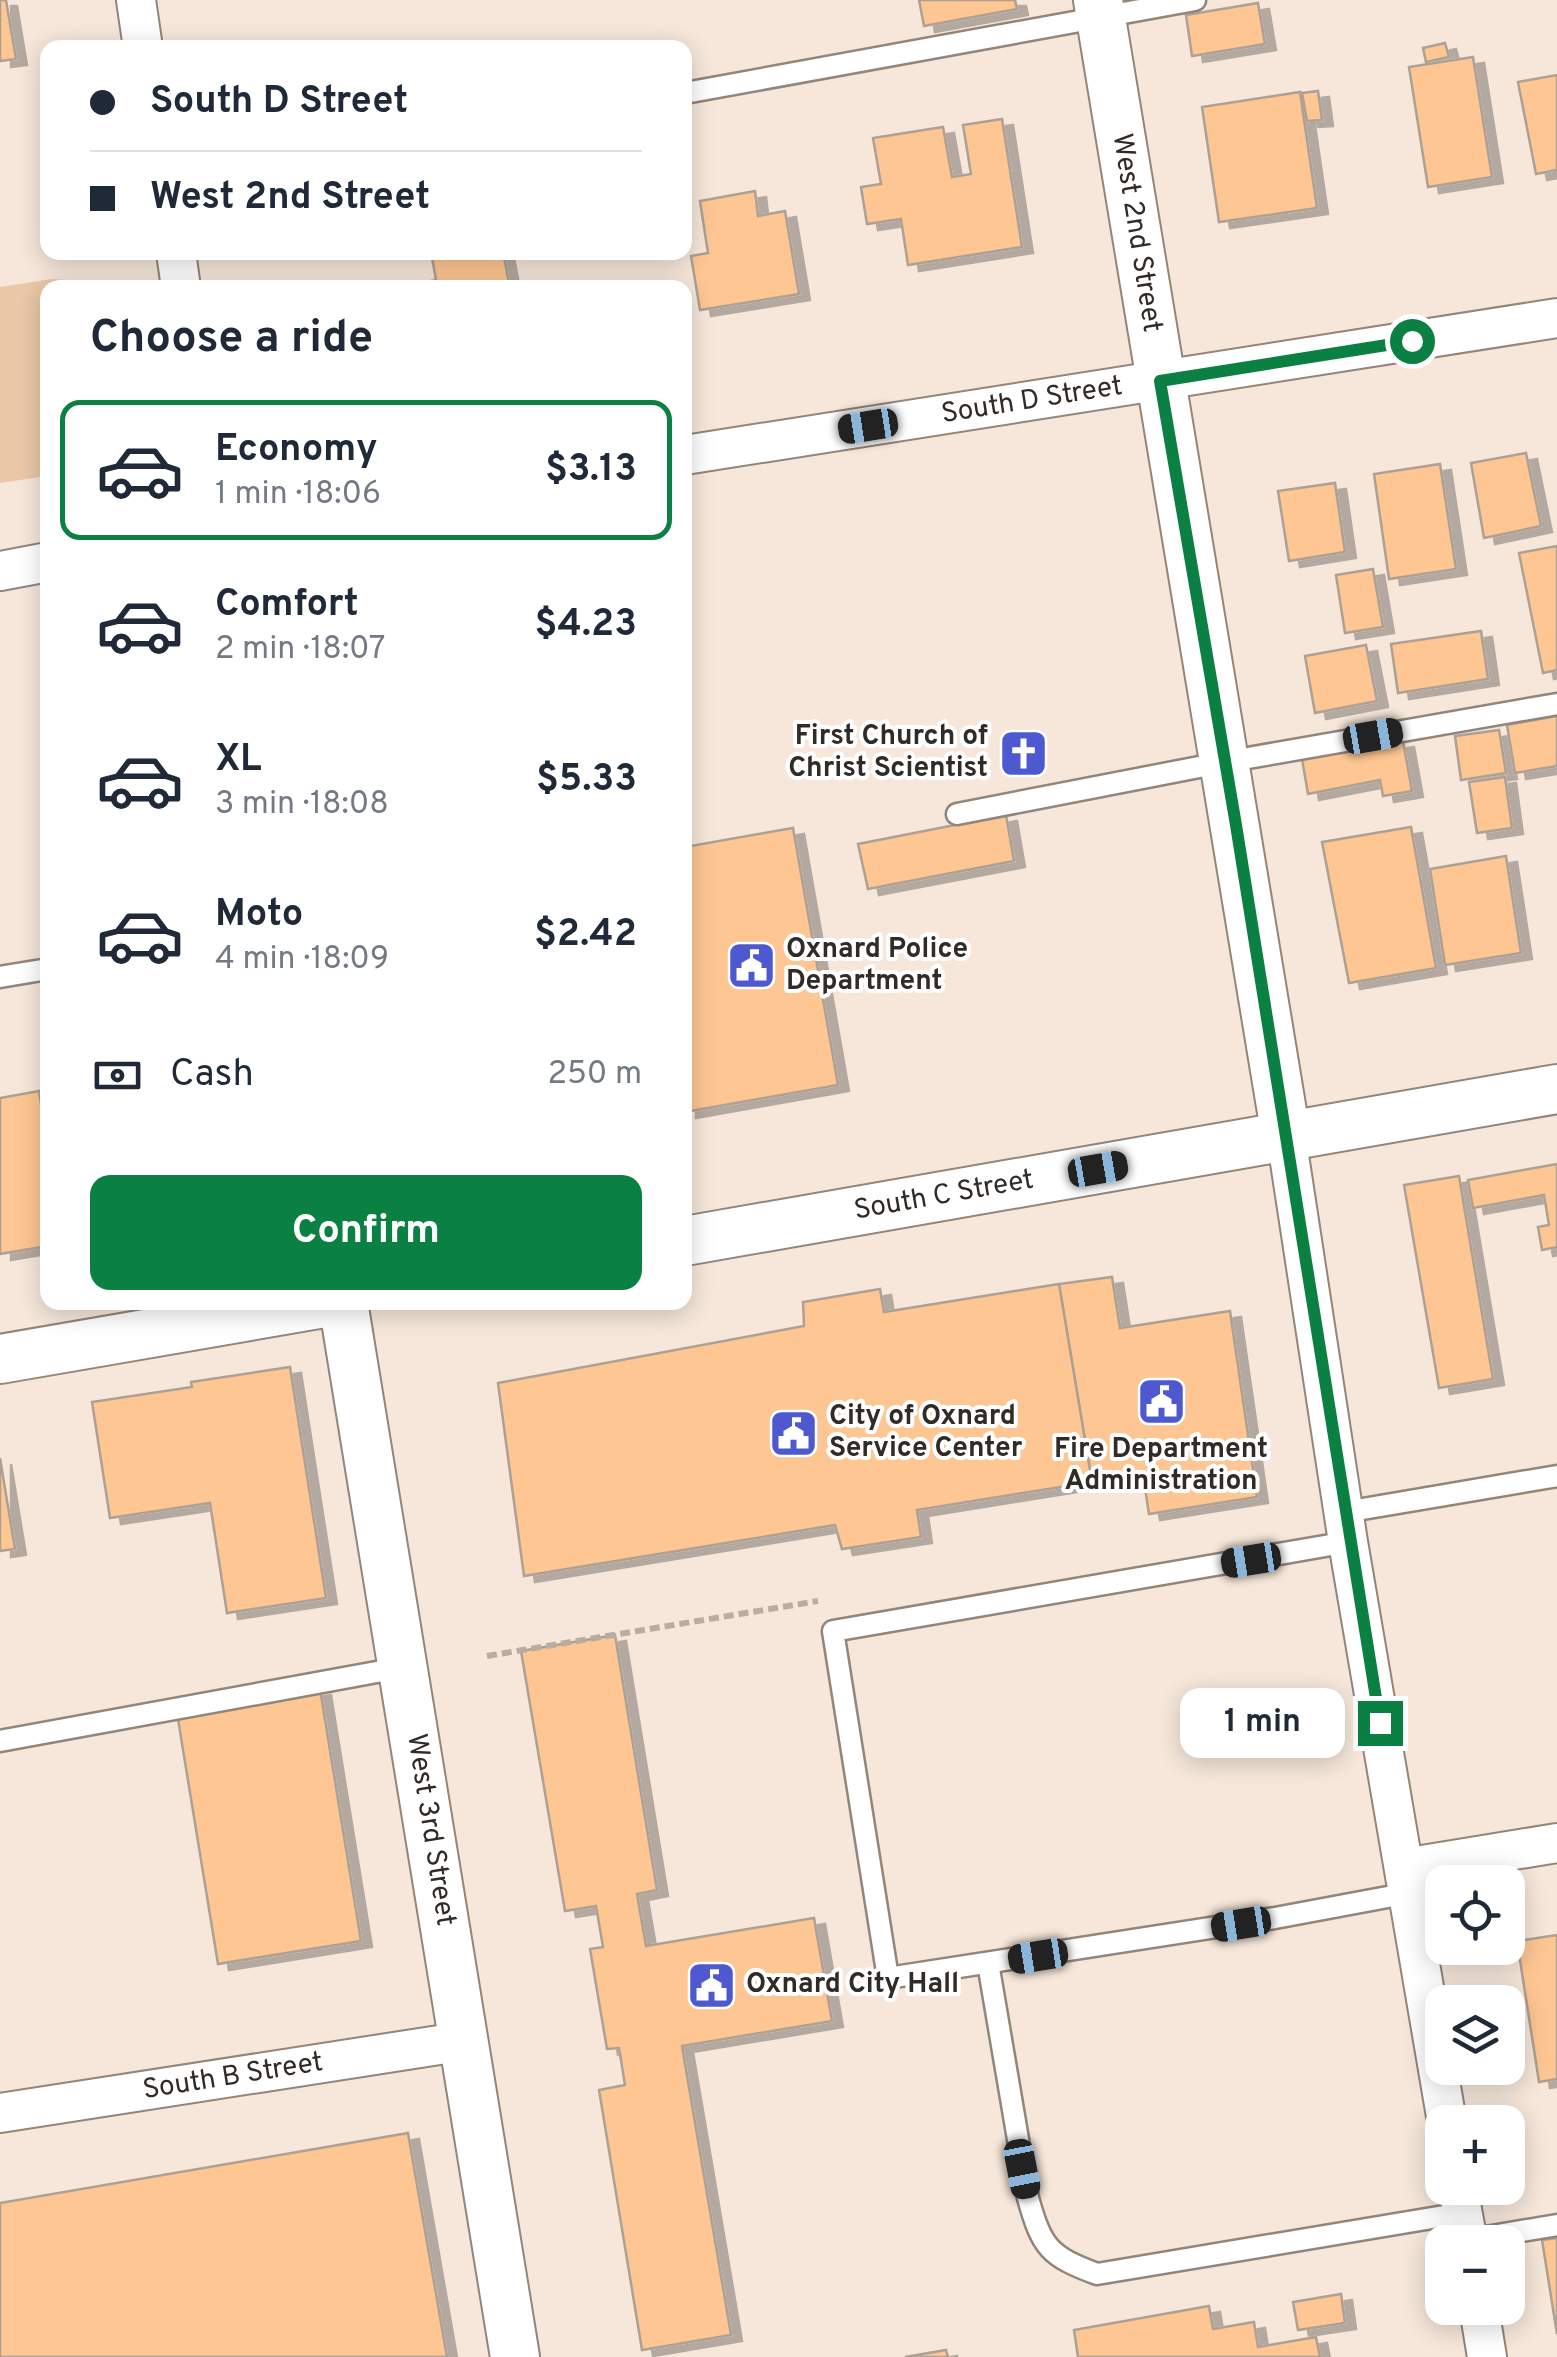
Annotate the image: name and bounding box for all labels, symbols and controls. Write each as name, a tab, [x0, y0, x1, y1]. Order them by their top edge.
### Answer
text: South D Street	[150, 78, 408, 127]
street label: West 2nd Street	[1103, 131, 1169, 335]
text: West 2nd Street	[150, 174, 430, 223]
text: Choose a ride	[90, 311, 373, 368]
route start	[1390, 319, 1435, 364]
street label: South D Street	[939, 369, 1125, 433]
car	[836, 406, 900, 446]
icon: car	[95, 425, 185, 515]
text: Economy	[215, 426, 377, 475]
text: $3.13	[545, 446, 637, 495]
text: 1 min · 18:06	[215, 475, 381, 515]
icon: car	[95, 580, 185, 670]
text: Comfort	[215, 581, 359, 630]
text: $4.23	[534, 601, 637, 650]
text: 2 min · 18:07	[215, 630, 385, 670]
car	[1341, 716, 1405, 756]
place label: First Church of Christ Scientist	[788, 719, 988, 787]
church icon: First Church of Christ Scientist	[997, 727, 1049, 779]
icon: car	[95, 735, 185, 825]
text: XL	[215, 736, 262, 785]
text: $5.33	[536, 756, 637, 805]
text: 3 min · 18:08	[215, 785, 389, 825]
icon: car	[95, 890, 185, 980]
text: Moto	[215, 891, 303, 940]
text: $2.42	[534, 911, 637, 960]
place label: Oxnard Police Department	[786, 932, 968, 1000]
text: 4 min · 18:09	[215, 940, 389, 980]
public building icon: Oxnard Police Department	[725, 940, 777, 992]
icon: cash	[90, 1048, 145, 1103]
text: Cash	[170, 1051, 254, 1100]
text: 250 m	[547, 1055, 642, 1095]
car	[1066, 1149, 1130, 1189]
street label: South C Street	[851, 1162, 1037, 1230]
button: Confirm	[90, 1175, 642, 1290]
public building icon: Fire Department Administration	[1135, 1376, 1187, 1428]
place label: City of Oxnard Service Center	[829, 1399, 1023, 1467]
public building icon: City of Oxnard Service Center	[768, 1407, 820, 1459]
place label: Fire Department Administration	[1054, 1432, 1268, 1500]
car	[1219, 1540, 1283, 1580]
callout: 1 min	[1180, 1688, 1345, 1758]
route end	[1358, 1701, 1403, 1746]
text: 1 min	[1224, 1703, 1301, 1743]
street label: West 3rd Street	[397, 1731, 463, 1929]
map controls	[1425, 1865, 1525, 2325]
button: locate	[1425, 1865, 1525, 1965]
car	[1209, 1904, 1273, 1944]
car	[1006, 1936, 1070, 1976]
public building icon: Oxnard City Hall	[685, 1959, 737, 2011]
place label: Oxnard City Hall	[746, 1967, 959, 2003]
button: layers	[1425, 1985, 1525, 2085]
street label: South B Street	[140, 2045, 326, 2109]
button: +	[1425, 2105, 1525, 2205]
car	[1002, 2137, 1042, 2201]
button: −	[1425, 2225, 1525, 2325]

